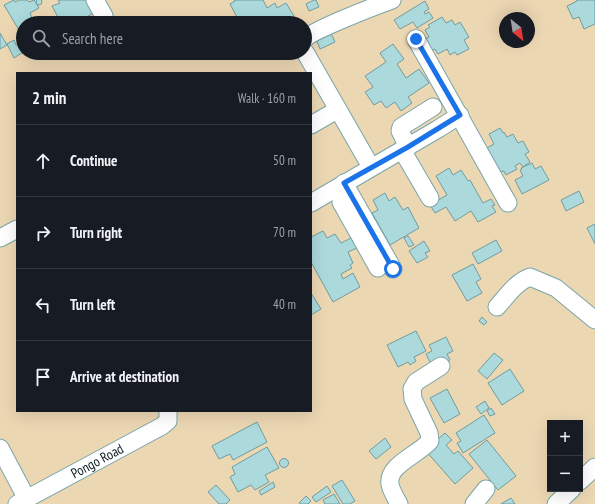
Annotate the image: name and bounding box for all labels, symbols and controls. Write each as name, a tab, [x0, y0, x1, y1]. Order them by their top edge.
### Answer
north arrow	[499, 12, 535, 48]
search box	[16, 16, 312, 60]
icon: search	[30, 27, 52, 49]
text: Search here	[62, 29, 123, 48]
route end	[407, 30, 425, 48]
text: 2 min	[32, 87, 66, 109]
text: Walk · 160 m	[238, 90, 296, 107]
icon: ahead	[32, 150, 54, 172]
text: Continue	[70, 151, 117, 170]
text: 50 m	[273, 152, 296, 169]
icon: right	[32, 222, 54, 244]
text: Turn right	[70, 223, 122, 242]
text: 70 m	[273, 224, 296, 241]
route start	[384, 260, 402, 278]
icon: left	[32, 294, 54, 316]
text: Turn left	[70, 295, 115, 314]
text: 40 m	[273, 296, 296, 313]
icon: arrive	[32, 366, 54, 388]
text: Arrive at destination	[70, 367, 179, 386]
map controls	[547, 420, 583, 492]
button: +	[547, 420, 583, 456]
street label: Pongo Road	[68, 439, 127, 482]
button: −	[547, 456, 583, 492]

